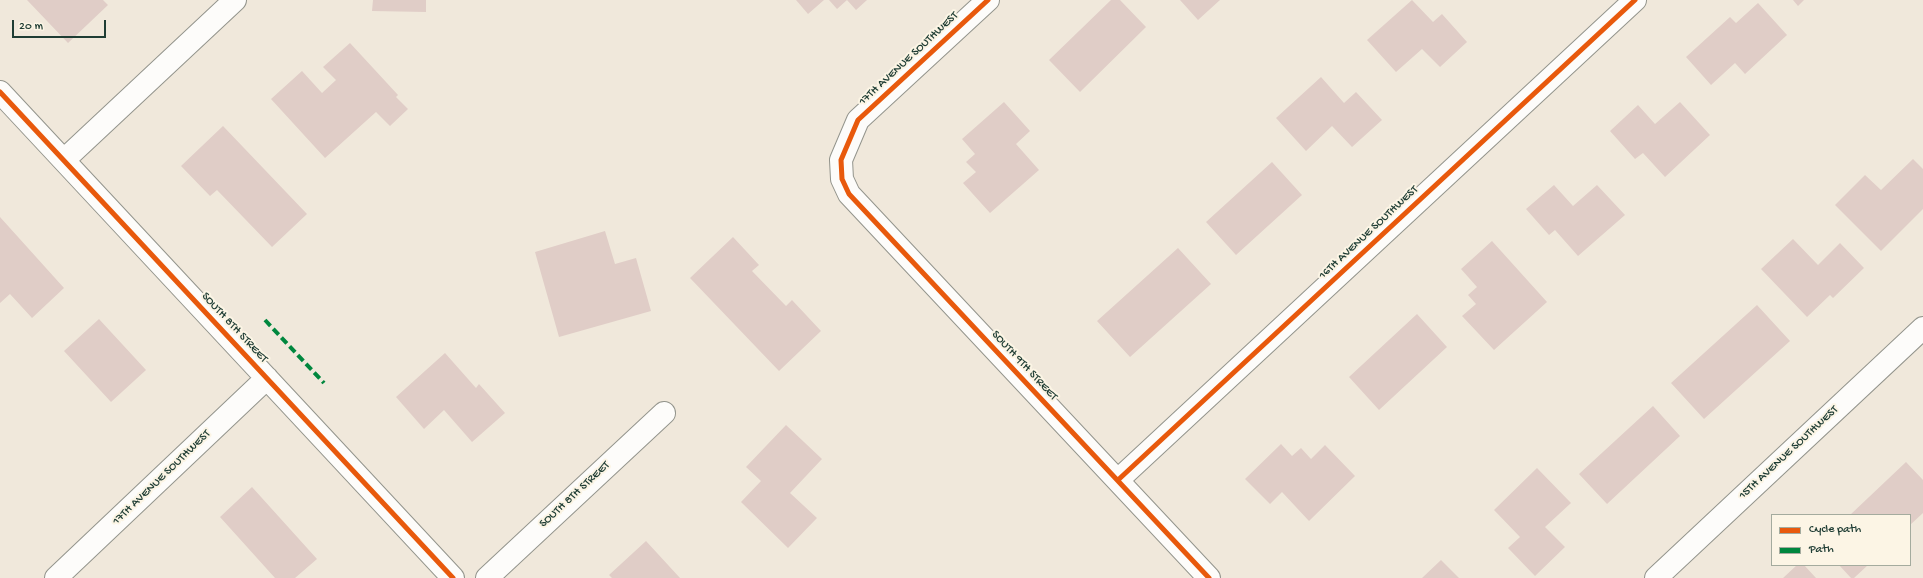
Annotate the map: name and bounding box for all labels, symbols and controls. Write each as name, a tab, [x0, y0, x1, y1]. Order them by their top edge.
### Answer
street label: 17TH AVENUE SOUTHWEST	[856, 9, 962, 109]
scale bar	[14, 12, 108, 38]
text: 20 m	[19, 20, 43, 34]
street label: 16TH AVENUE SOUTHWEST	[1316, 183, 1422, 283]
street label: SOUTH 8TH STREET	[198, 290, 270, 366]
street label: SOUTH 9TH STREET	[988, 328, 1060, 404]
street label: 15TH AVENUE SOUTHWEST	[1736, 403, 1842, 503]
street label: 17TH AVENUE SOUTHWEST	[110, 427, 214, 529]
street label: SOUTH 8TH STREET	[537, 459, 613, 531]
legend	[1771, 514, 1911, 566]
text: Cycle path	[1809, 523, 1861, 537]
text: Path	[1809, 543, 1834, 557]

